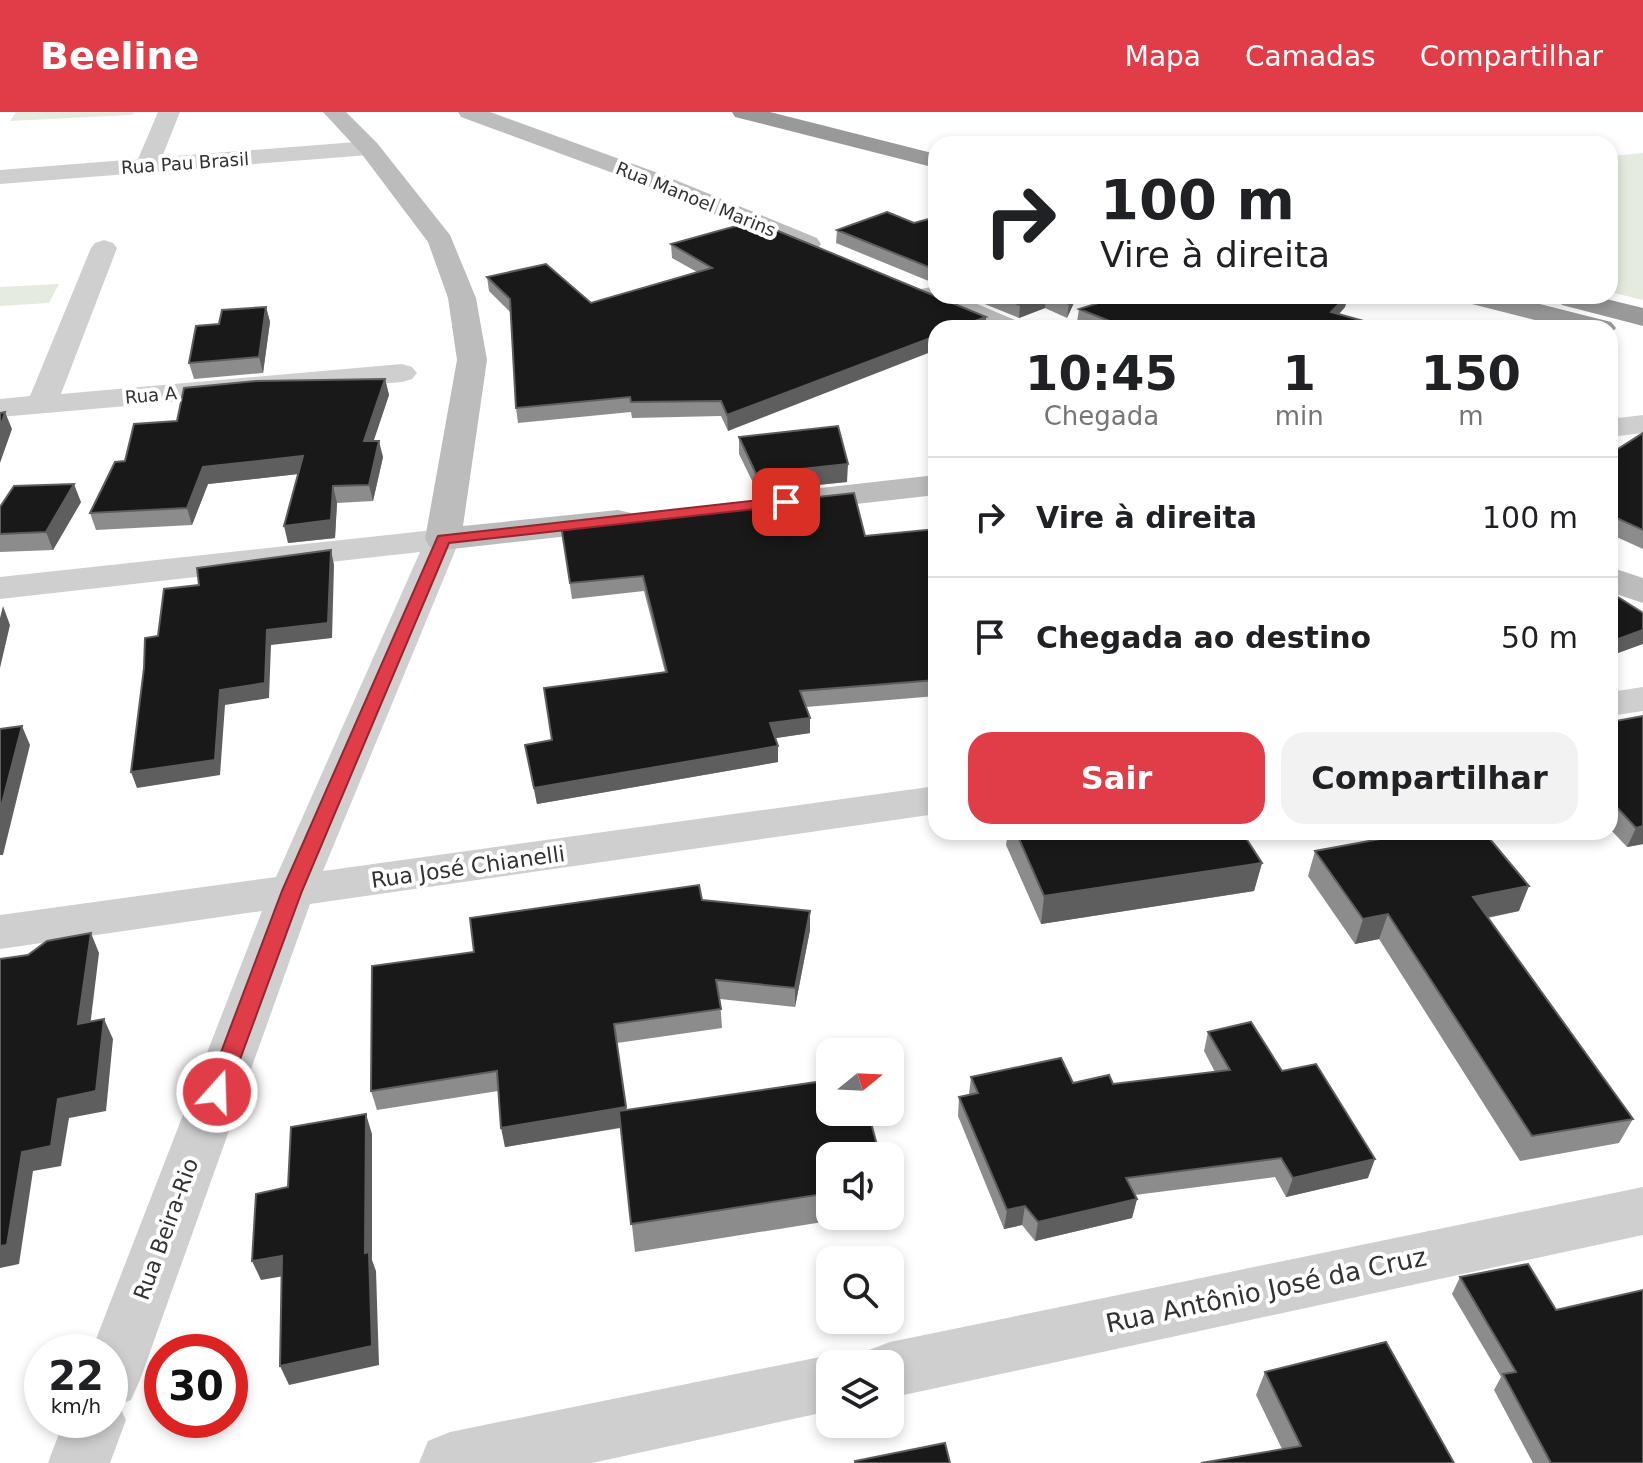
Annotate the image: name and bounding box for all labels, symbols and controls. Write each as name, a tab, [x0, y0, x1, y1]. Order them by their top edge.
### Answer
text: Beeline	[40, 34, 199, 78]
text: Mapa	[1125, 40, 1201, 73]
text: Camadas	[1245, 40, 1376, 73]
text: Compartilhar	[1420, 40, 1603, 73]
street label: Rua Pau Brasil	[120, 148, 250, 178]
street label: Rua Manoel Marins	[613, 157, 779, 241]
text: 100 m	[1100, 167, 1295, 232]
icon: right	[968, 168, 1072, 272]
text: Vire à direita	[1100, 234, 1330, 275]
text: 10:45	[1025, 345, 1178, 401]
text: 1	[1283, 345, 1316, 401]
text: 150	[1421, 345, 1521, 401]
street label: Rua A	[124, 382, 179, 408]
text: Chegada	[1044, 401, 1159, 431]
text: min	[1275, 401, 1324, 431]
text: m	[1458, 401, 1484, 431]
pin	[752, 468, 820, 536]
icon: arrive	[764, 480, 808, 524]
icon: right	[968, 495, 1012, 539]
text: Vire à direita	[1036, 500, 1257, 535]
text: 100 m	[1482, 500, 1578, 535]
icon: arrive	[968, 615, 1012, 659]
text: Chegada ao destino	[1036, 620, 1371, 655]
text: 50 m	[1501, 620, 1578, 655]
button: Sair	[968, 732, 1265, 824]
button: Compartilhar	[1281, 732, 1578, 824]
street label: Rua José Chianelli	[370, 841, 566, 893]
north arrow	[816, 1038, 904, 1126]
map controls	[816, 1038, 904, 1438]
position arrow	[175, 1050, 259, 1134]
button: sound	[816, 1142, 904, 1230]
street label: Rua Beira-Rio	[129, 1155, 203, 1303]
street label: Rua Antônio José da Cruz	[1103, 1241, 1429, 1339]
button: search	[816, 1246, 904, 1334]
speed limit sign: 30	[144, 1334, 248, 1438]
button: layers	[816, 1350, 904, 1438]
text: 22	[48, 1353, 104, 1399]
text: km/h	[51, 1394, 101, 1418]

